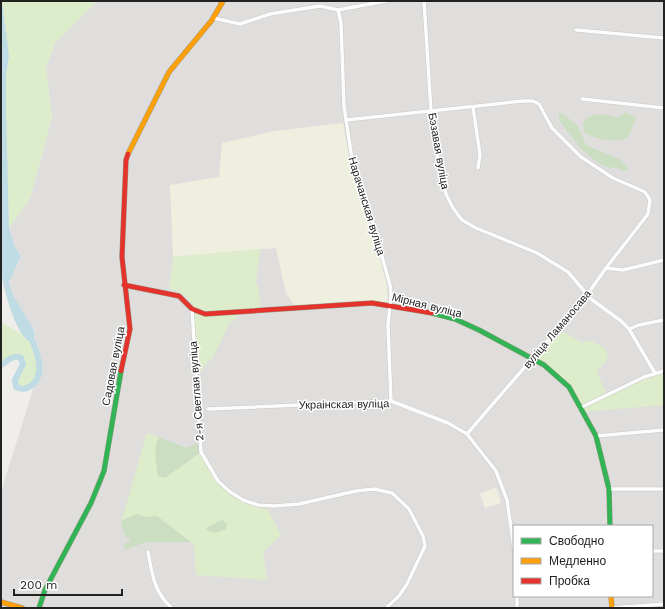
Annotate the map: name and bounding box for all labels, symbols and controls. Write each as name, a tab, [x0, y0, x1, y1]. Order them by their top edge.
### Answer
street label: Бэзавая вуліца	[425, 112, 452, 191]
street label: Нарачанская вуліца	[345, 155, 388, 258]
street label: вуліца Ламаносава	[521, 287, 595, 371]
street label: Мірная вуліца	[390, 290, 464, 321]
street label: Садовая вуліца	[99, 325, 128, 407]
street label: 2-я Светлая вуліца	[186, 340, 206, 441]
street label: Украінская вуліца	[299, 397, 390, 412]
legend	[513, 525, 653, 597]
text: Свободно	[549, 534, 604, 548]
text: Медленно	[549, 554, 606, 568]
scale bar	[14, 571, 122, 597]
text: Пробка	[549, 574, 590, 588]
text: 200 m	[20, 578, 57, 592]

